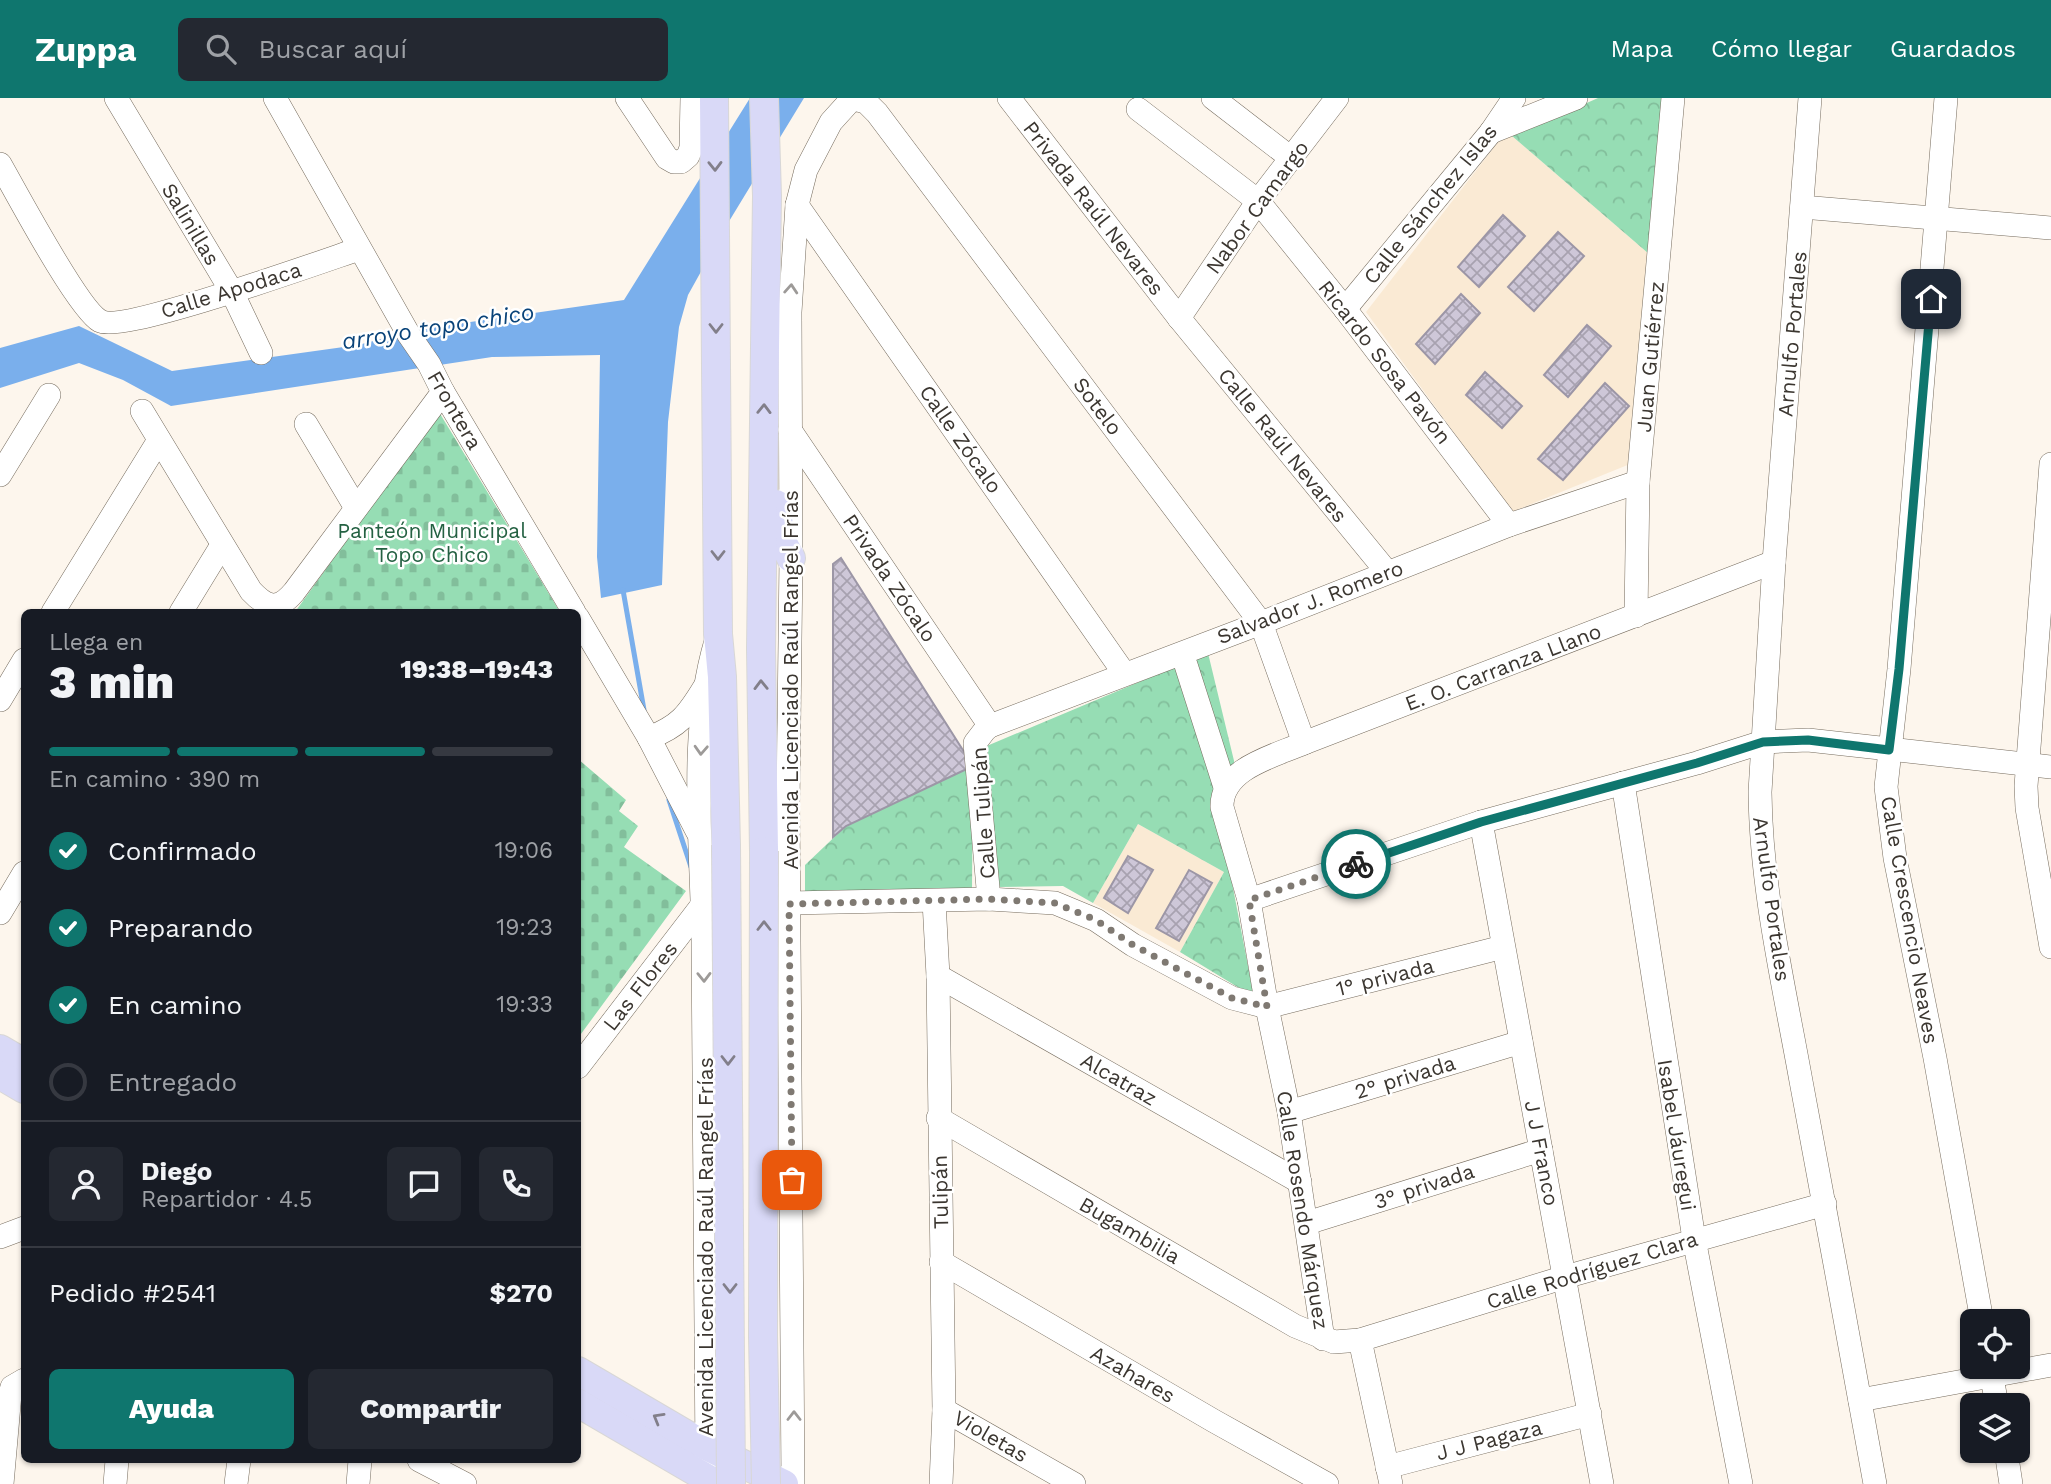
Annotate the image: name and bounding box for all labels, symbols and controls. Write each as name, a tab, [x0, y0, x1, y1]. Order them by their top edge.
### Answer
search box	[178, 18, 668, 81]
text: Zuppa	[35, 30, 136, 69]
icon: search	[202, 30, 240, 68]
text: Buscar aquí	[258, 34, 407, 64]
text: Mapa	[1611, 35, 1673, 63]
text: Cómo llegar	[1711, 35, 1852, 63]
text: Guardados	[1890, 35, 2016, 63]
street label: Privada Raúl Nevares	[1018, 116, 1170, 300]
street label: Calle Sánchez Islas	[1358, 119, 1502, 289]
street label: Nabor Camargo	[1200, 136, 1314, 278]
one-way arrow	[707, 161, 723, 172]
street label: Salinillas	[157, 178, 225, 270]
street label: Arnulfo Portales	[1772, 250, 1812, 418]
street label: Calle Apodaca	[158, 257, 305, 323]
pin	[1901, 269, 1961, 329]
street label: Ricardo Sosa Pavón	[1313, 275, 1457, 449]
street label: Juan Gutiérrez	[1631, 280, 1669, 434]
icon: home	[1912, 280, 1950, 318]
one-way arrow	[783, 283, 798, 294]
water label: arroyo topo chico	[340, 298, 536, 356]
one-way arrow	[709, 322, 724, 333]
street label: Calle Raúl Nevares	[1213, 363, 1353, 527]
street label: Frontera	[422, 366, 488, 454]
street label: Sotelo	[1068, 372, 1128, 440]
street label: Calle Zócalo	[915, 380, 1007, 498]
one-way arrow	[756, 403, 771, 414]
street label: Avenida Licenciado Raúl Rangel Frías	[778, 490, 803, 870]
street label: Privada Zócalo	[838, 509, 942, 647]
park label: Panteón Municipal Topo Chico	[337, 518, 527, 567]
one-way arrow	[710, 550, 726, 561]
street label: Salvador J. Romero	[1213, 555, 1407, 649]
street label: E. O. Carranza Llano	[1401, 618, 1605, 716]
text: Llega en	[49, 629, 143, 656]
text: 19:38–19:43	[400, 654, 553, 684]
text: 3 min	[49, 655, 174, 709]
one-way arrow	[753, 679, 769, 690]
one-way arrow	[694, 744, 709, 755]
street label: Calle Tulipán	[966, 746, 1000, 880]
text: En camino · 390 m	[49, 766, 260, 793]
street label: Calle Crescencio Neaves	[1876, 794, 1944, 1046]
street label: Arnulfo Portales	[1748, 815, 1796, 983]
courier	[1321, 829, 1391, 899]
icon: check	[49, 832, 87, 870]
text: Confirmado	[108, 836, 257, 866]
text: 19:06	[495, 837, 553, 864]
icon: bike	[1337, 845, 1375, 883]
icon: check	[49, 909, 87, 947]
text: Preparando	[108, 913, 253, 943]
text: 19:23	[496, 914, 553, 941]
one-way arrow	[756, 920, 772, 931]
street label: Las Flores	[598, 937, 682, 1035]
street label: 1° privada	[1333, 953, 1437, 1001]
one-way arrow	[696, 972, 711, 983]
icon: check	[49, 986, 87, 1024]
text: En camino	[108, 990, 242, 1020]
text: 19:33	[496, 991, 553, 1018]
street label: Alcatraz	[1077, 1047, 1161, 1111]
street label: 2° privada	[1352, 1050, 1458, 1104]
one-way arrow	[720, 1056, 736, 1066]
street label: Avenida Licenciado Raúl Rangel Frías	[693, 1057, 718, 1437]
street label: Isabel Jáuregui	[1653, 1057, 1701, 1213]
text: Entregado	[108, 1067, 237, 1097]
street label: Calle Rosendo Márquez	[1272, 1089, 1334, 1331]
street label: J J Franco	[1520, 1098, 1564, 1208]
button: person	[49, 1147, 123, 1221]
button: chat	[387, 1147, 461, 1221]
button: phone	[479, 1147, 553, 1221]
pin	[762, 1150, 822, 1210]
street label: Tulipán	[927, 1155, 953, 1229]
text: Diego	[141, 1156, 212, 1186]
street label: 3° privada	[1371, 1158, 1477, 1214]
icon: bag	[773, 1161, 811, 1199]
text: Repartidor · 4.5	[141, 1186, 312, 1213]
street label: Bugambilia	[1075, 1191, 1185, 1269]
street label: Calle Rodríguez Clara	[1483, 1226, 1701, 1314]
text: Pedido #2541	[49, 1278, 216, 1308]
text: $270	[489, 1278, 553, 1308]
one-way arrow	[722, 1283, 738, 1294]
map controls	[1960, 1309, 2030, 1463]
button: locate	[1960, 1309, 2030, 1379]
street label: Azahares	[1086, 1340, 1180, 1408]
button: Ayuda	[49, 1369, 294, 1449]
button: Compartir	[308, 1369, 553, 1449]
button: layers	[1960, 1393, 2030, 1463]
street label: Violetas	[949, 1405, 1033, 1467]
one-way arrow	[786, 1410, 801, 1421]
one-way arrow	[653, 1413, 666, 1426]
street label: J J Pagaza	[1433, 1415, 1545, 1465]

